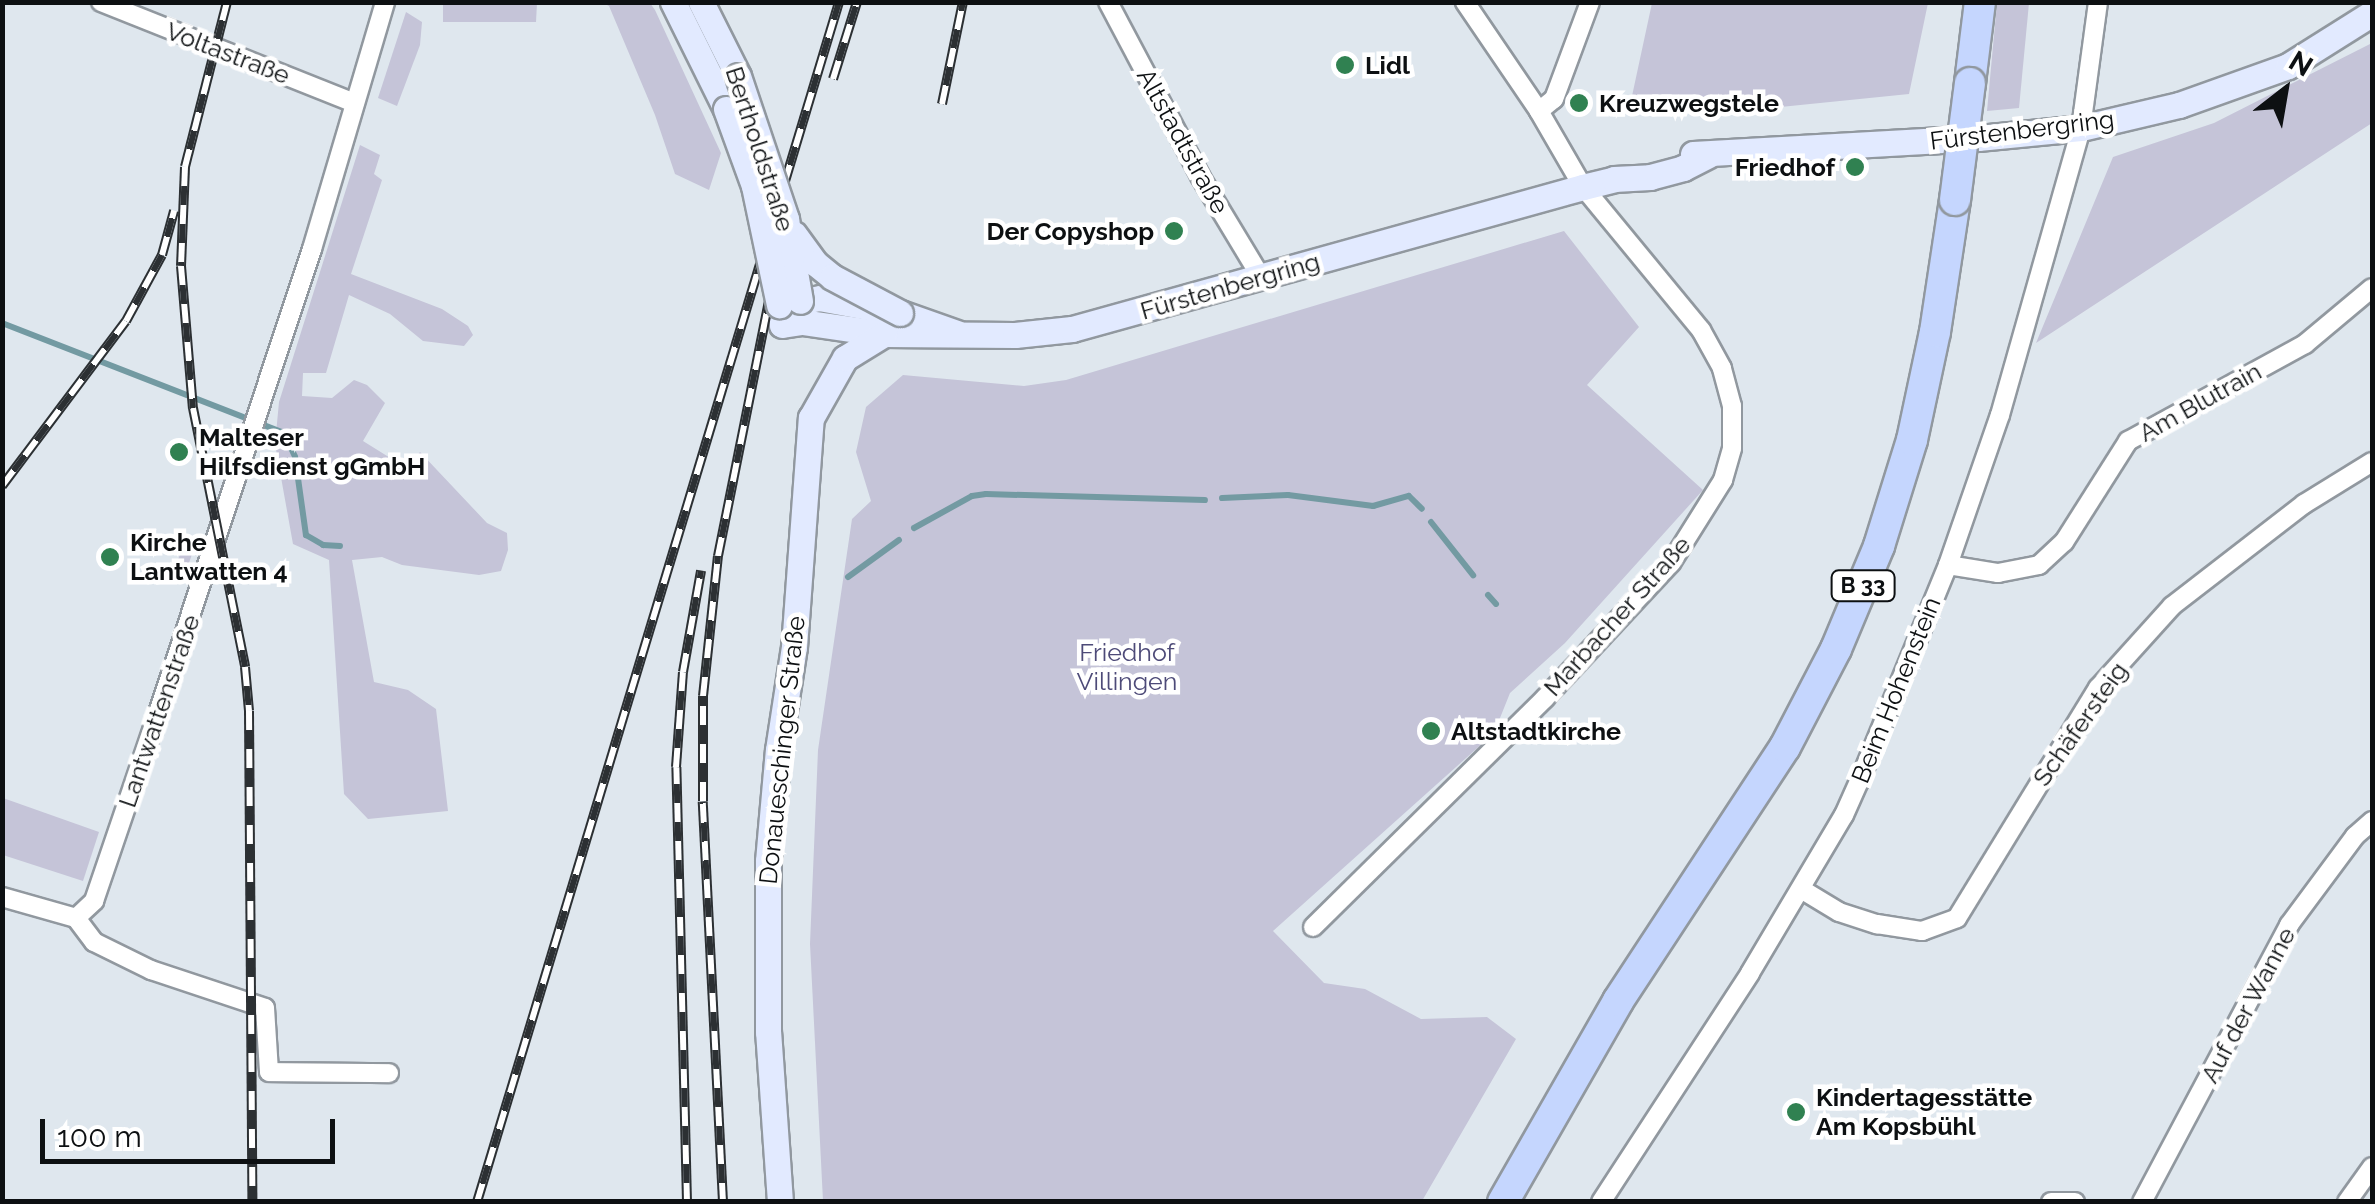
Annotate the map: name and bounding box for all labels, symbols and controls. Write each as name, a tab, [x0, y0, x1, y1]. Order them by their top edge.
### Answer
street label: Voltastraße	[162, 16, 294, 90]
north arrow	[2235, 40, 2335, 140]
text: N	[2283, 44, 2318, 84]
place label: Lidl	[1365, 50, 1410, 80]
marker: Lidl	[1334, 54, 1356, 76]
street label: Bertholdstraße	[719, 63, 801, 235]
street label: Altstadtstraße	[1131, 63, 1235, 219]
place label: Kreuzwegstele	[1599, 88, 1779, 118]
marker: Kreuzwegstele	[1568, 92, 1590, 114]
street label: Fürstenbergring	[1928, 104, 2116, 156]
place label: Friedhof	[1735, 152, 1835, 182]
marker: Friedhof	[1844, 156, 1866, 178]
place label: Der Copyshop	[986, 216, 1154, 246]
marker: Der Copyshop	[1163, 220, 1185, 242]
street label: Fürstenbergring	[1137, 246, 1323, 326]
street label: Am Blutrain	[2134, 356, 2266, 448]
place label: Malteser Hilfsdienst gGmbH	[199, 423, 425, 482]
marker: Malteser Hilfsdienst gGmbH	[168, 441, 190, 463]
place label: Kirche Lantwatten 4	[130, 528, 288, 587]
street label: Marbacher Straße	[1537, 530, 1697, 702]
marker: Kirche Lantwatten 4	[99, 546, 121, 568]
road number: B 33	[1830, 569, 1896, 603]
street label: Beim Hohenstein	[1845, 593, 1947, 787]
street label: Lantwattenstraße	[112, 611, 206, 811]
street label: Donaueschinger Straße	[753, 614, 811, 886]
park label: Friedhof Villingen	[1077, 638, 1177, 697]
street label: Schäfersteig	[2026, 656, 2134, 792]
place label: Altstadtkirche	[1451, 716, 1621, 746]
marker: Altstadtkirche	[1420, 720, 1442, 742]
street label: Auf der Wanne	[2194, 921, 2302, 1089]
place label: Kindertagesstätte Am Kopsbühl	[1816, 1083, 2032, 1142]
scale bar	[45, 1099, 340, 1161]
marker: Kindertagesstätte Am Kopsbühl	[1785, 1101, 1807, 1123]
text: 100 m	[57, 1119, 142, 1154]

